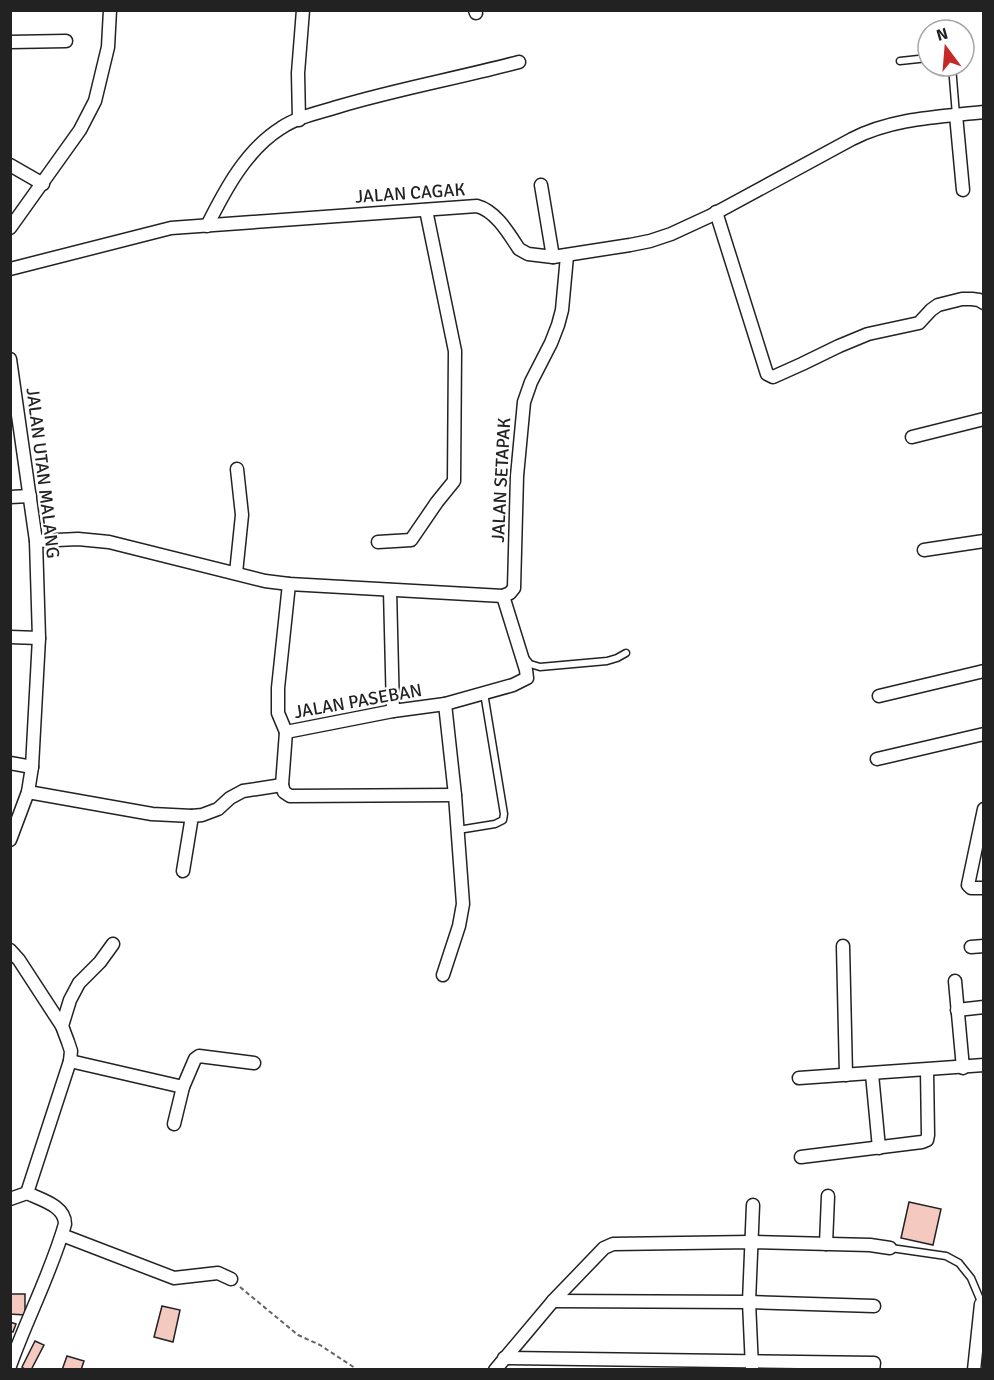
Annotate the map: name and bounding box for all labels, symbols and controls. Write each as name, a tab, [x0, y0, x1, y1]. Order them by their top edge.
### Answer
north arrow	[916, 18, 976, 78]
text: N	[934, 23, 950, 46]
street label: JALAN CAGAK	[354, 178, 466, 208]
street label: JALAN UTAN MALANG	[22, 386, 64, 560]
street label: JALAN SETAPAK	[487, 417, 515, 543]
street label: JALAN PASEBAN	[292, 679, 424, 723]

